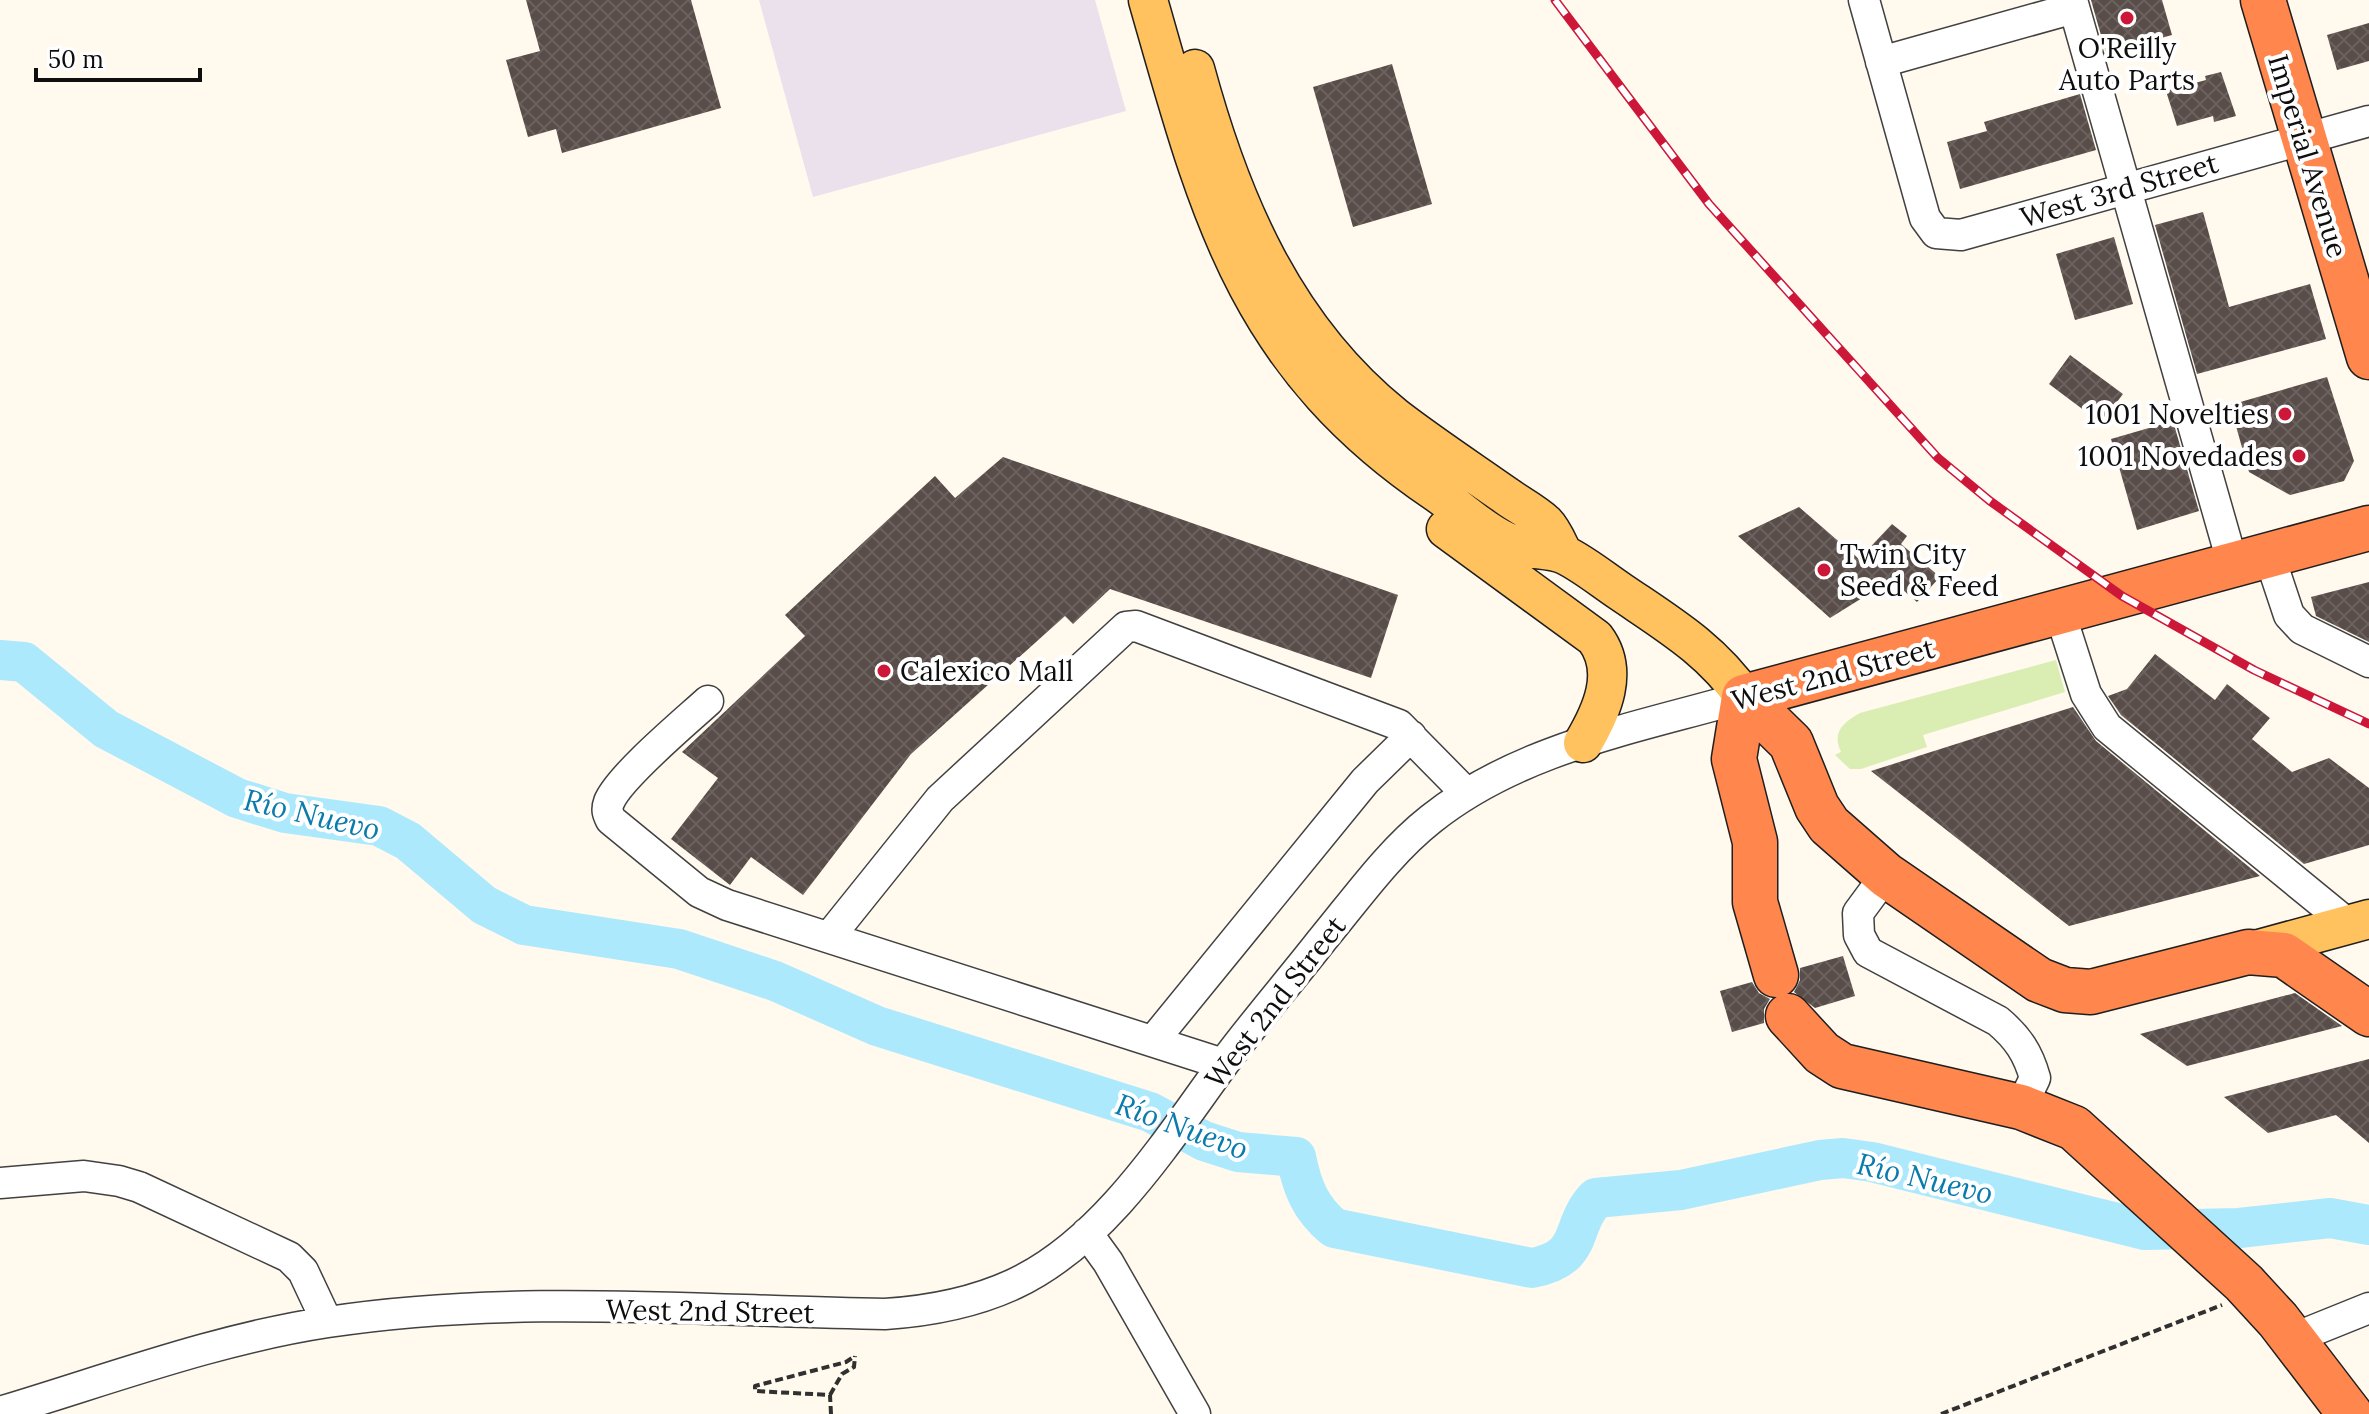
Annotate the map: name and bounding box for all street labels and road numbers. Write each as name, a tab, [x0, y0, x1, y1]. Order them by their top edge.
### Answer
street label: Imperial Avenue	[2260, 50, 2356, 262]
street label: West 3rd Street	[2016, 145, 2222, 235]
street label: West 2nd Street	[1728, 630, 1939, 718]
street label: West 2nd Street	[1197, 909, 1354, 1095]
street label: West 2nd Street	[605, 1291, 815, 1331]

